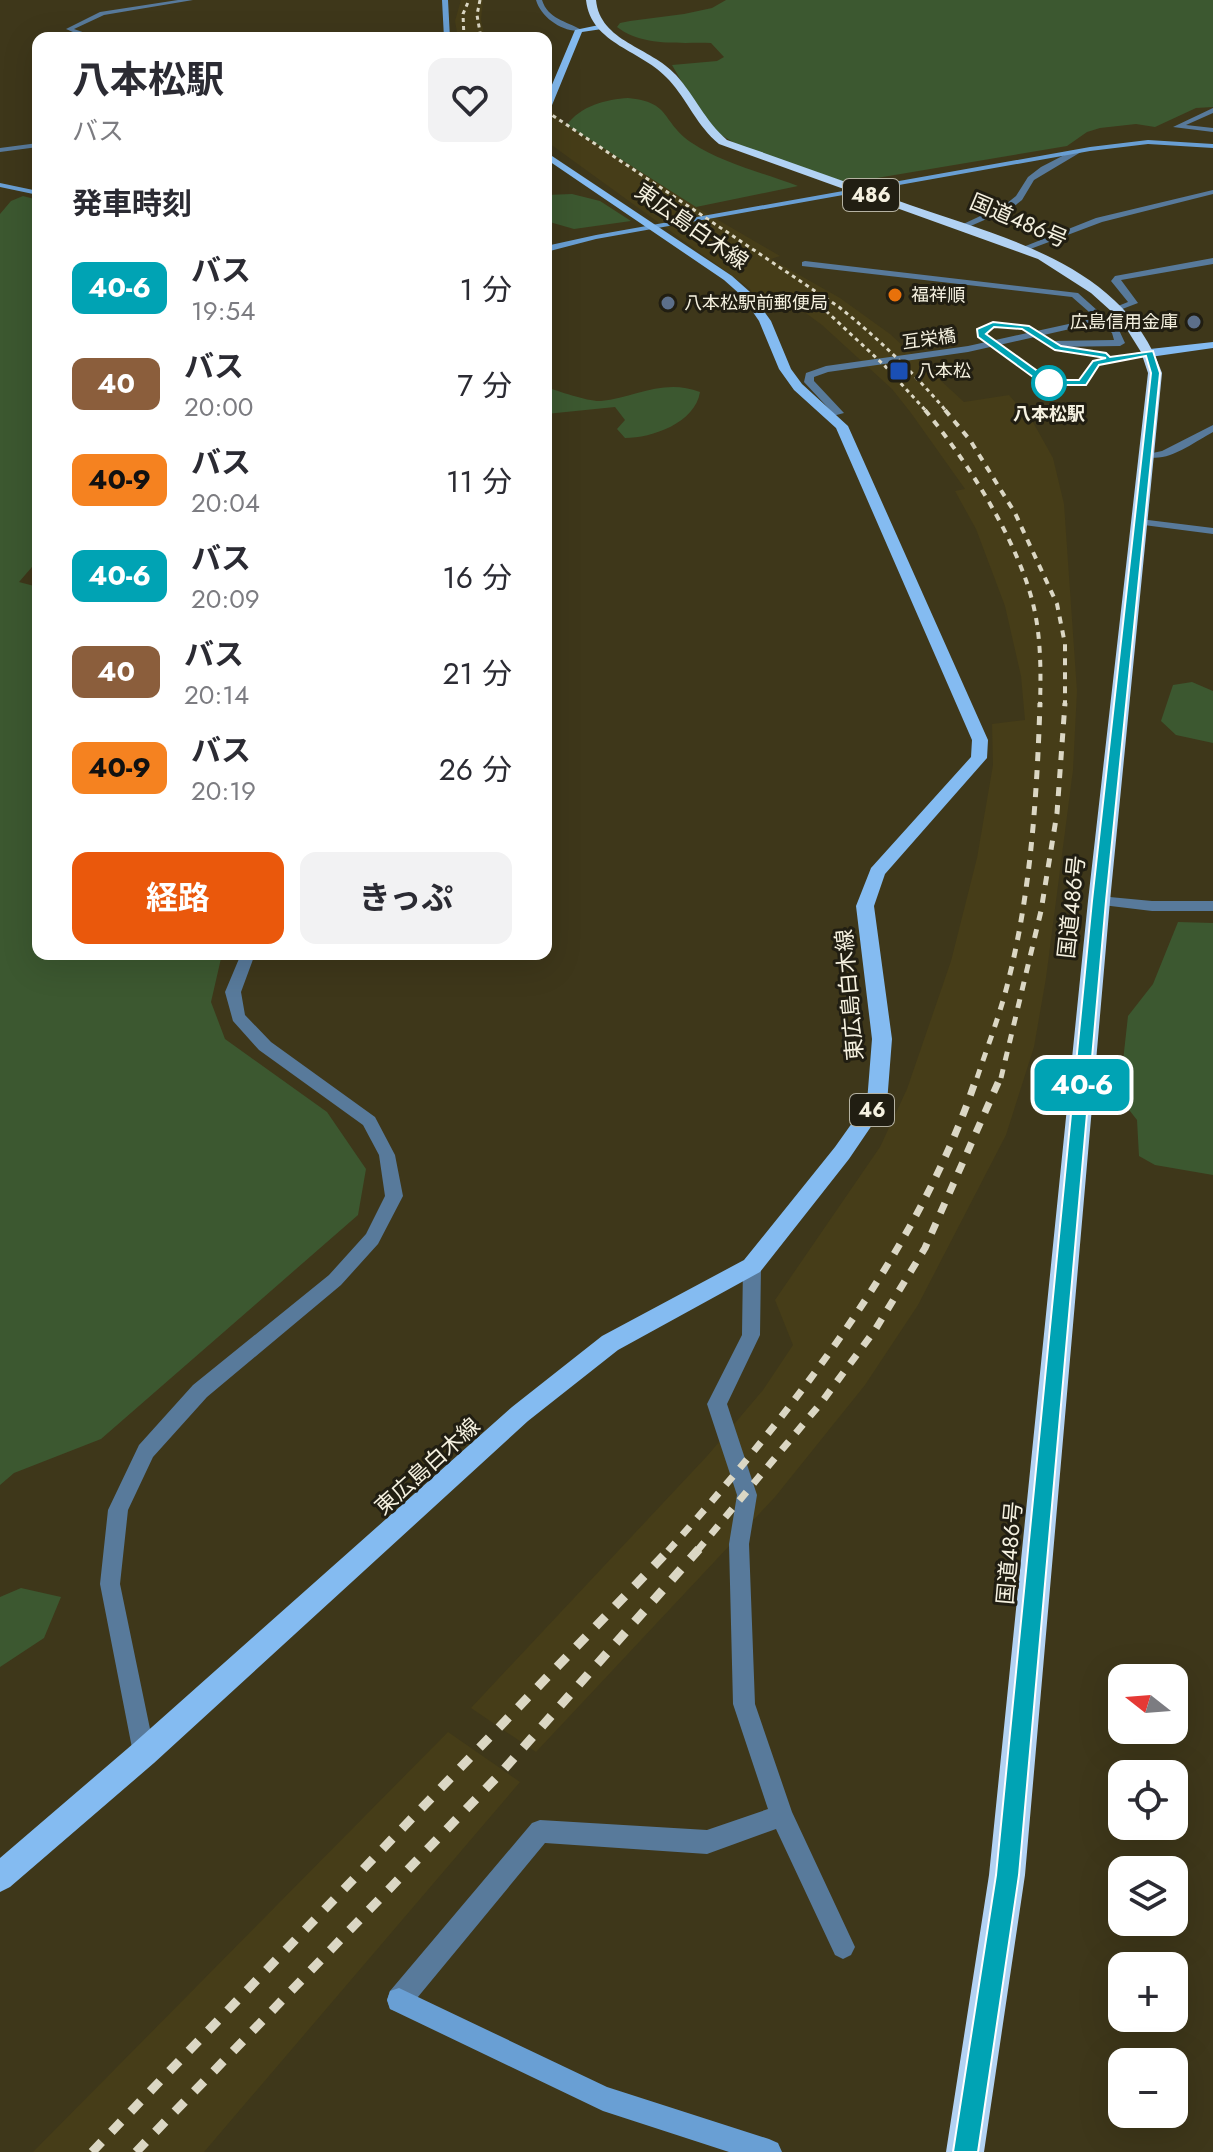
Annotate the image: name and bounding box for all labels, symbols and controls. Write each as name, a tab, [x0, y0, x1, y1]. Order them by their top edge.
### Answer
text: 八本松駅	[72, 52, 224, 107]
button: heart	[428, 58, 512, 142]
text: バス	[72, 112, 124, 150]
street label: 東広島白木線	[629, 175, 755, 277]
road number: 486	[843, 179, 899, 211]
text: 発車時刻	[72, 182, 192, 225]
street label: 国道486号	[965, 185, 1073, 255]
text: バス	[191, 249, 251, 292]
text: 40-6	[88, 267, 151, 308]
text: 1 分	[460, 268, 512, 311]
place label: 福祥順	[911, 282, 965, 308]
marker: 福祥順	[886, 286, 904, 304]
place label: 八本松駅前郵便局	[684, 290, 828, 316]
text: 19:54	[191, 292, 255, 330]
marker: 八本松駅前郵便局	[659, 294, 677, 312]
place label: 広島信用金庫	[1070, 309, 1178, 335]
marker: 広島信用金庫	[1185, 313, 1203, 331]
street label: 互栄橋	[900, 322, 958, 356]
text: バス	[184, 345, 244, 388]
place label: 八本松	[917, 358, 971, 384]
marker: 八本松	[888, 360, 910, 382]
text: 40	[97, 363, 135, 404]
text: 7 分	[457, 364, 512, 407]
marker: 八本松駅	[1032, 366, 1066, 400]
text: 20:00	[184, 388, 253, 426]
place label: 八本松駅	[1013, 401, 1085, 427]
text: バス	[191, 441, 251, 484]
text: 40-9	[88, 459, 151, 500]
text: 11 分	[446, 460, 512, 503]
text: 20:04	[191, 484, 260, 522]
text: バス	[191, 537, 251, 580]
text: 40-6	[88, 555, 151, 596]
text: 16 分	[442, 556, 512, 599]
text: 20:09	[191, 580, 260, 618]
text: バス	[184, 633, 244, 676]
text: 40	[97, 651, 135, 692]
text: 21 分	[442, 652, 512, 695]
text: 20:14	[184, 676, 249, 714]
text: バス	[191, 729, 251, 772]
text: 40-9	[88, 747, 151, 788]
text: 26 分	[439, 748, 512, 791]
text: 20:19	[191, 772, 256, 810]
button: 経路	[72, 852, 284, 944]
button: きっぷ	[300, 852, 512, 944]
street label: 国道486号	[1050, 854, 1092, 960]
street label: 東広島白木線	[827, 928, 871, 1062]
line badge: 40-6	[1026, 1059, 1138, 1111]
text: 40-6	[1050, 1064, 1114, 1105]
road number: 46	[850, 1094, 894, 1126]
street label: 東広島白木線	[367, 1410, 487, 1522]
street label: 国道486号	[989, 1500, 1029, 1606]
north arrow	[1108, 1664, 1188, 1744]
map controls	[1108, 1664, 1188, 2128]
button: locate	[1108, 1760, 1188, 1840]
button: layers	[1108, 1856, 1188, 1936]
button: +	[1108, 1952, 1188, 2032]
button: −	[1108, 2048, 1188, 2128]

